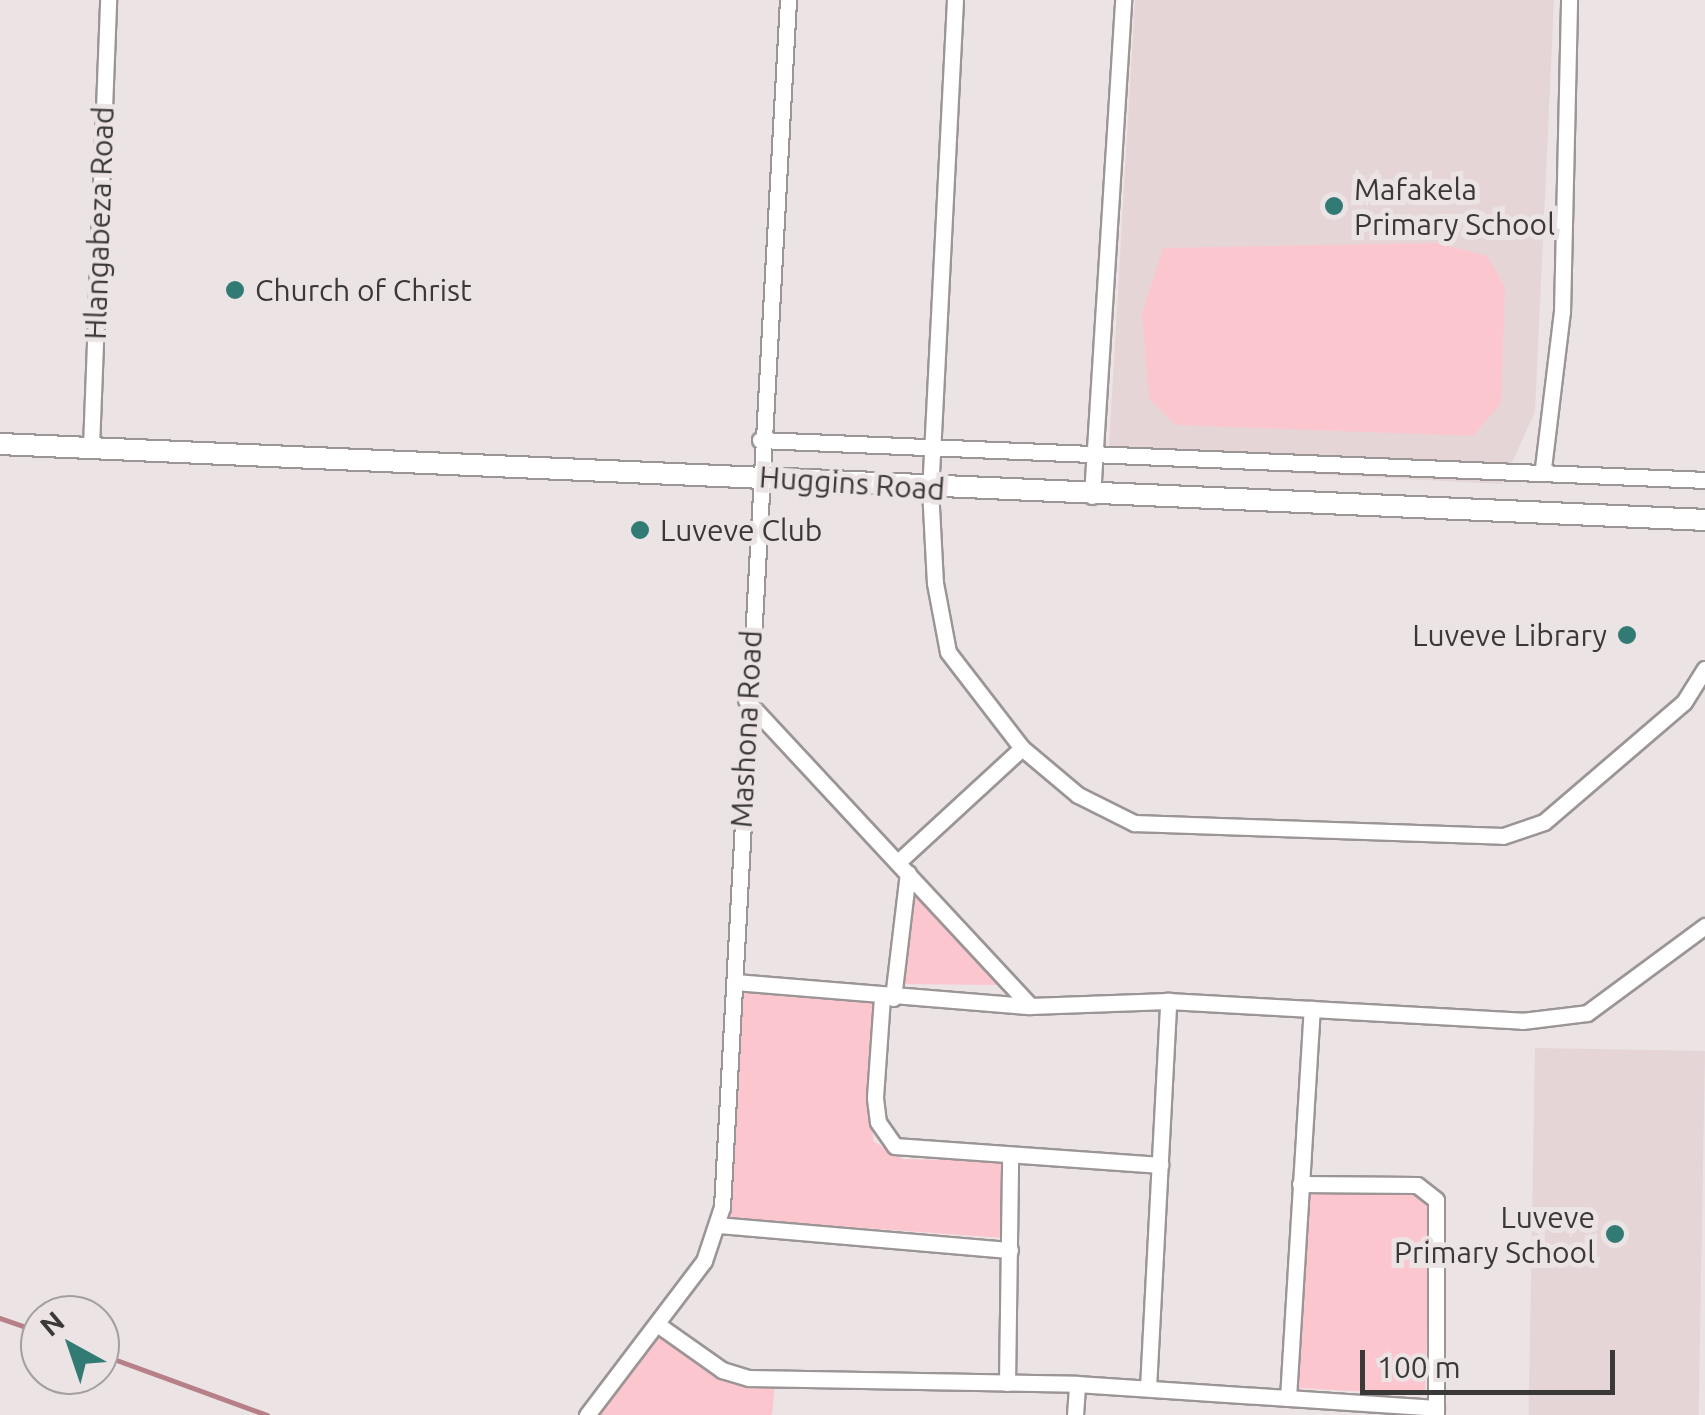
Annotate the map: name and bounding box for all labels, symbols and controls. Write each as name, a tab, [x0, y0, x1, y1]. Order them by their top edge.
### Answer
street label: Hlangabeza Road	[77, 106, 121, 340]
place label: Mafakela Primary School	[1354, 171, 1555, 242]
marker: Mafakela Primary School	[1323, 195, 1345, 217]
place label: Church of Christ	[255, 272, 472, 308]
marker: Church of Christ	[224, 279, 246, 301]
street label: Huggins Road	[758, 459, 946, 507]
place label: Luveve Club	[660, 512, 822, 548]
marker: Luveve Club	[629, 519, 651, 541]
place label: Luveve Library	[1412, 617, 1607, 653]
marker: Luveve Library	[1616, 624, 1638, 646]
street label: Mashona Road	[723, 629, 769, 829]
place label: Luveve Primary School	[1394, 1199, 1595, 1270]
marker: Luveve Primary School	[1604, 1223, 1626, 1245]
north arrow	[20, 1295, 120, 1395]
text: N	[34, 1305, 70, 1342]
scale bar	[1365, 1330, 1620, 1392]
text: 100 m	[1377, 1350, 1461, 1384]

